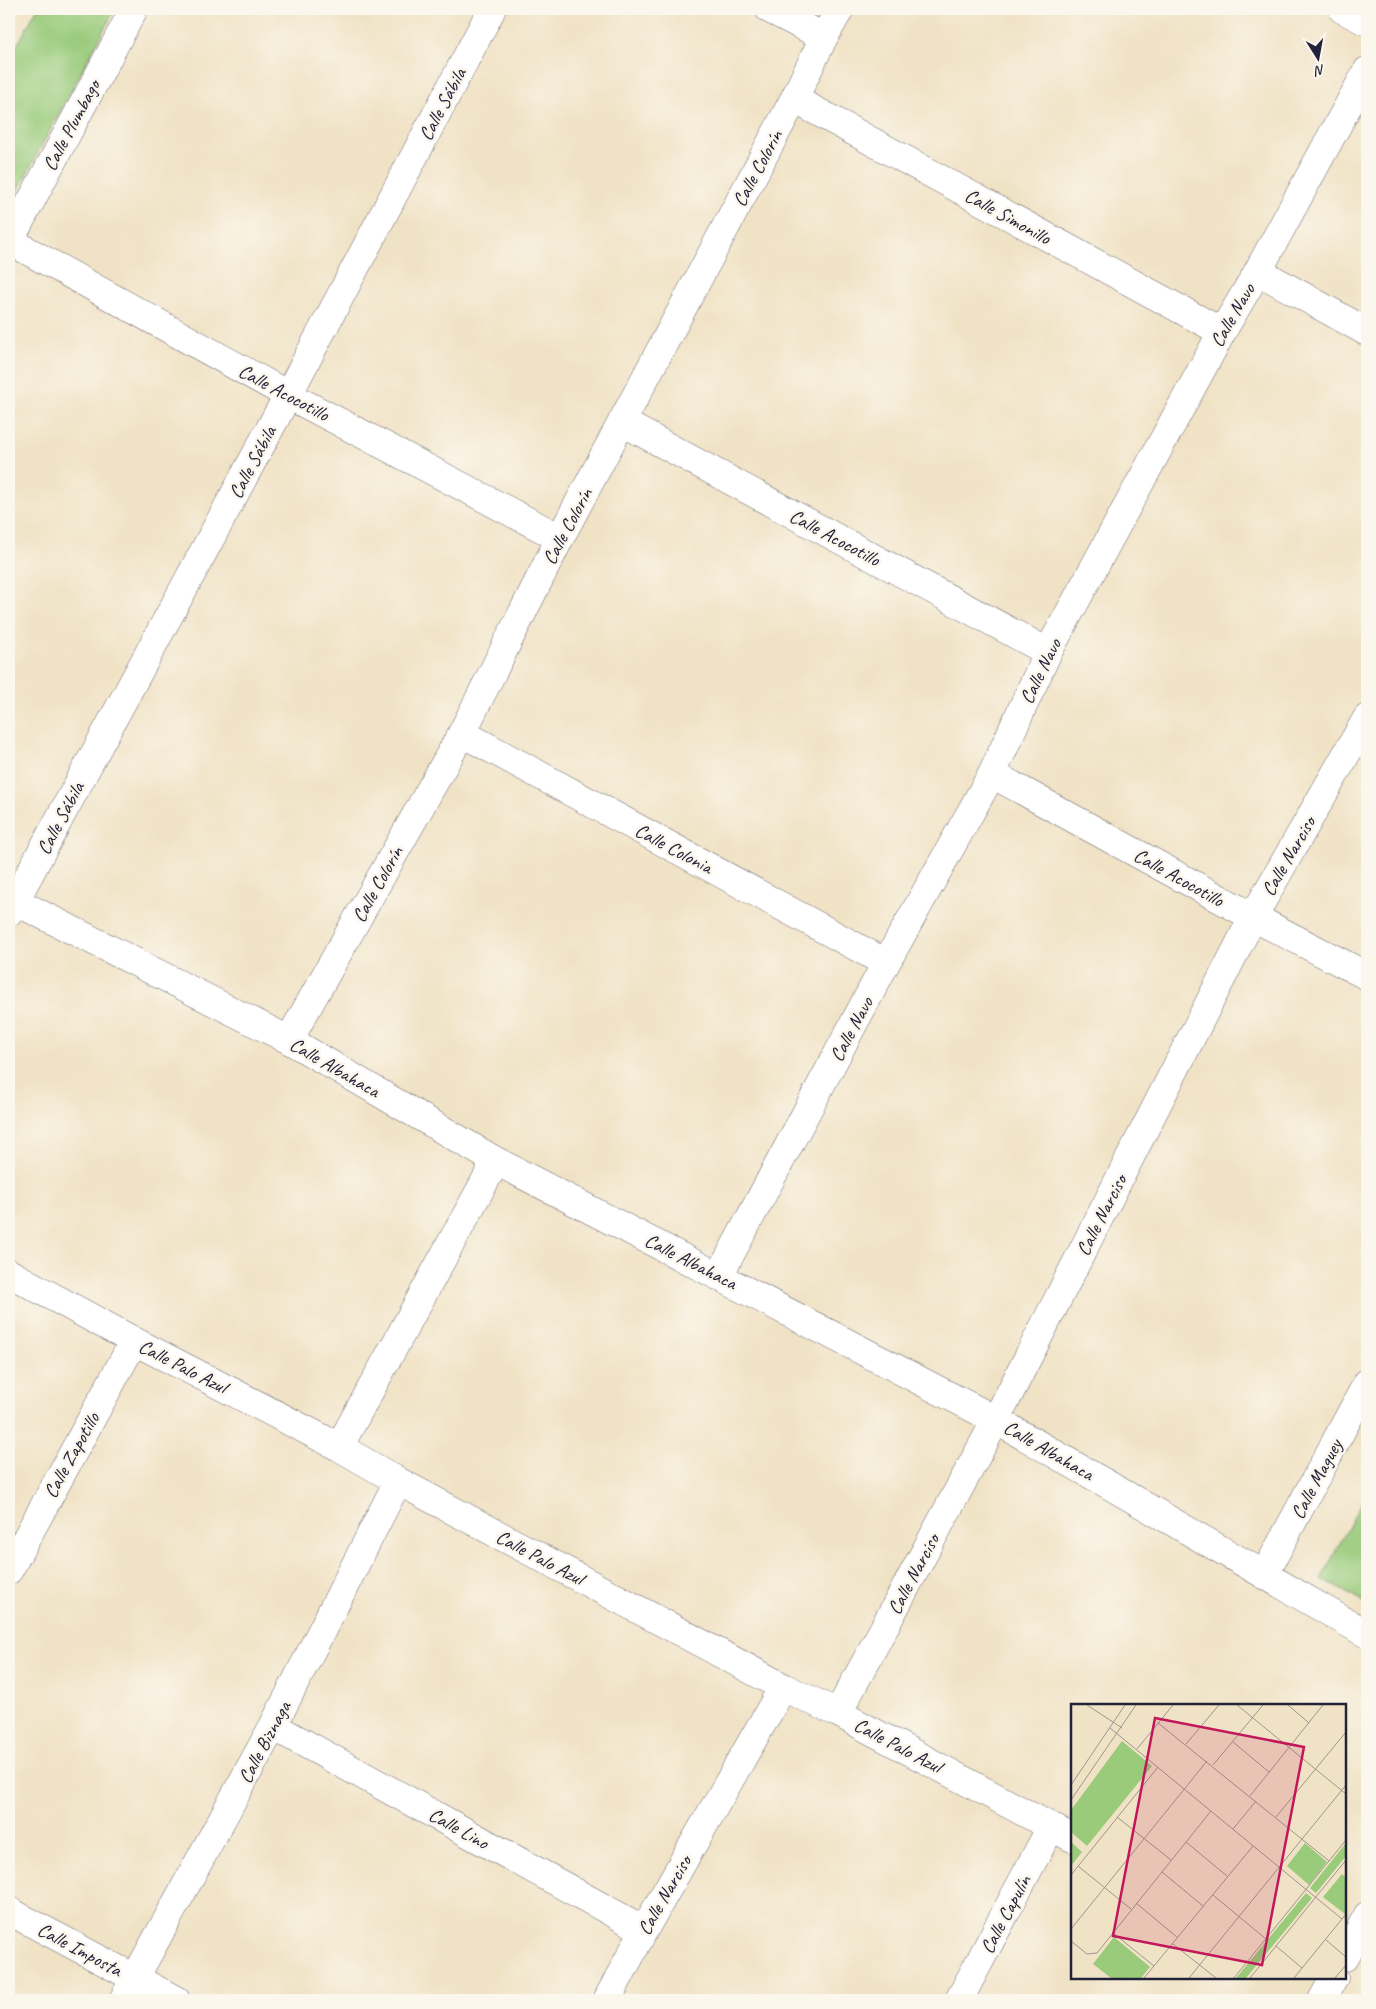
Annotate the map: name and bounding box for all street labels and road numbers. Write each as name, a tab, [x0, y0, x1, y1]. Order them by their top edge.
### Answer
street label: Calle Sábila	[413, 62, 473, 145]
street label: Calle Plumbago	[37, 74, 107, 175]
street label: Calle Colorín	[727, 125, 789, 211]
street label: Calle Simonillo	[960, 183, 1056, 251]
street label: Calle Navo	[1204, 278, 1261, 352]
street label: Calle Acocotillo	[234, 358, 334, 427]
street label: Calle Sábila	[223, 420, 283, 503]
street label: Calle Colorín	[537, 483, 599, 569]
street label: Calle Acocotillo	[785, 503, 885, 572]
street label: Calle Navo	[1014, 634, 1067, 708]
street label: Calle Sábila	[31, 776, 91, 859]
street label: Calle Narciso	[1256, 810, 1322, 900]
street label: Calle Colonia	[631, 818, 718, 880]
street label: Calle Colorín	[346, 841, 409, 927]
street label: Calle Acocotillo	[1129, 842, 1229, 913]
street label: Calle Navo	[824, 992, 879, 1066]
street label: Calle Albahaca	[285, 1032, 386, 1104]
street label: Calle Narciso	[1070, 1169, 1133, 1260]
street label: Calle Albahaca	[641, 1228, 743, 1296]
street label: Calle Palo Azul	[134, 1334, 234, 1401]
street label: Calle Zapotillo	[38, 1407, 106, 1502]
street label: Calle Albahaca	[999, 1415, 1100, 1487]
street label: Calle Maguey	[1285, 1433, 1349, 1523]
street label: Calle Palo Azul	[492, 1524, 591, 1593]
street label: Calle Narciso	[882, 1528, 946, 1619]
street label: Calle Biznaga	[232, 1695, 297, 1788]
street label: Calle Palo Azul	[850, 1712, 949, 1781]
street label: Calle Lino	[424, 1802, 494, 1855]
street label: Calle Narciso	[632, 1849, 698, 1939]
street label: Calle Capulín	[974, 1870, 1037, 1958]
street label: Calle Imposta	[33, 1917, 127, 1983]

